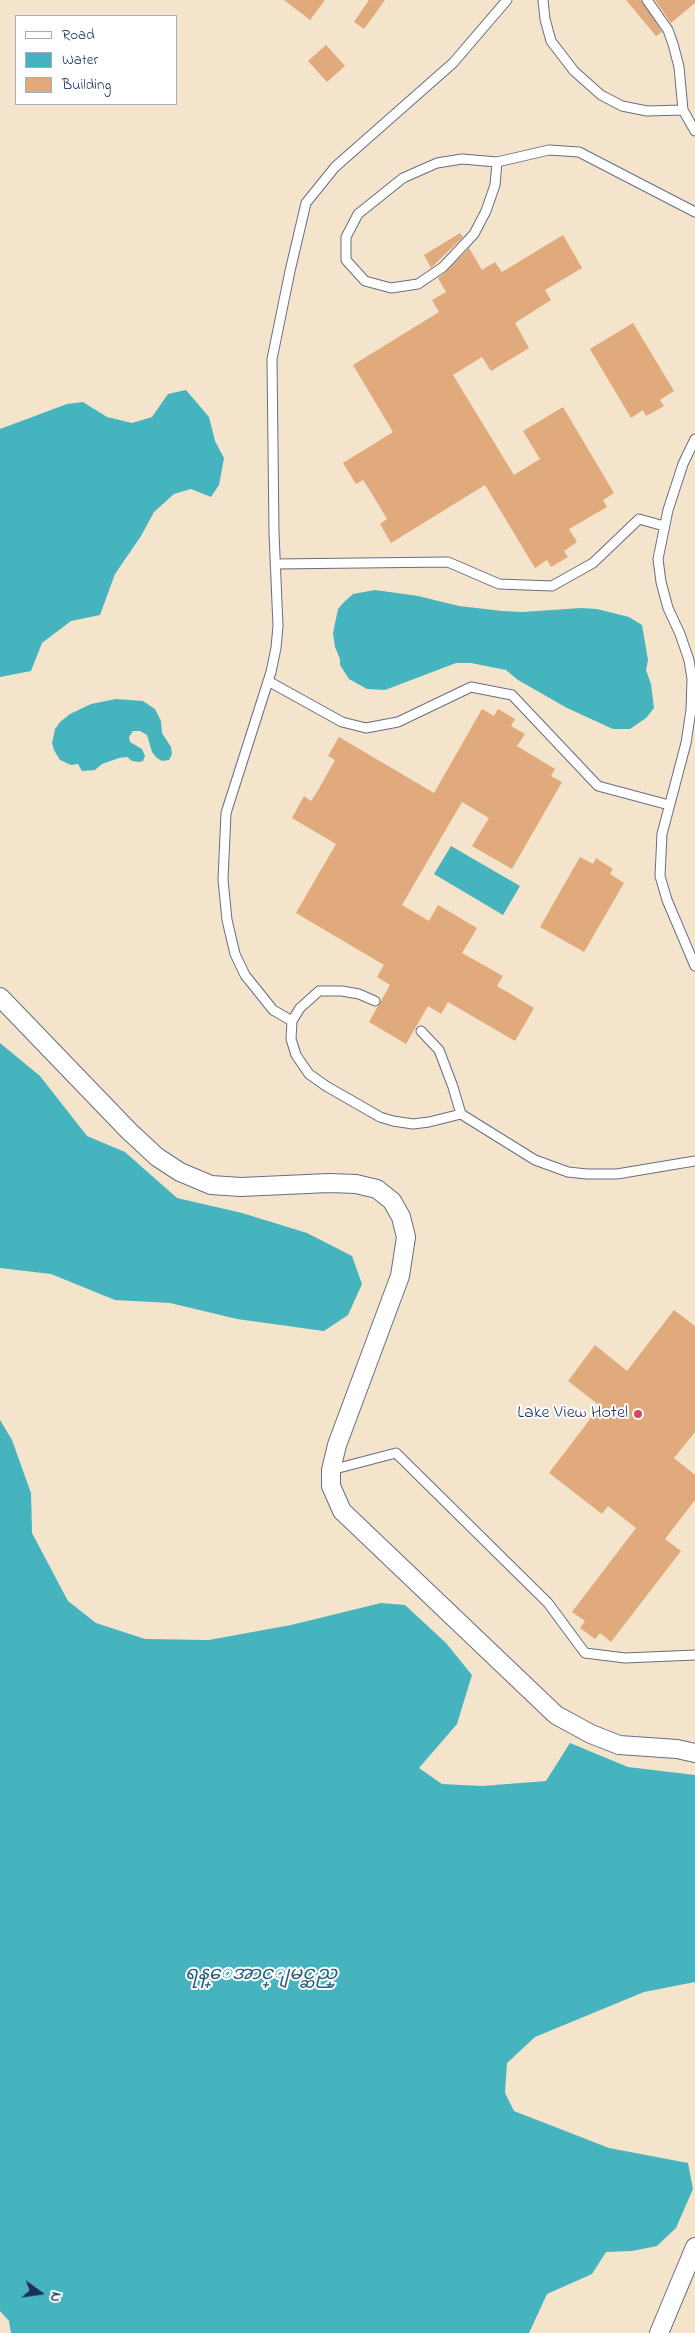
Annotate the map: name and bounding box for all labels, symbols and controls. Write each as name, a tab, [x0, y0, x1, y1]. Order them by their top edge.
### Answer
legend	[15, 15, 178, 105]
text: Road	[62, 24, 95, 46]
text: Water	[62, 49, 98, 71]
text: Building	[62, 74, 111, 96]
place label: Lake View Hotel	[517, 1403, 628, 1425]
marker: Lake View Hotel	[632, 1408, 644, 1420]
water label: ရန္ေအာင္ျမင္ဆည္	[185, 1965, 337, 1987]
north arrow	[15, 2268, 65, 2318]
text: N	[44, 2290, 66, 2304]

